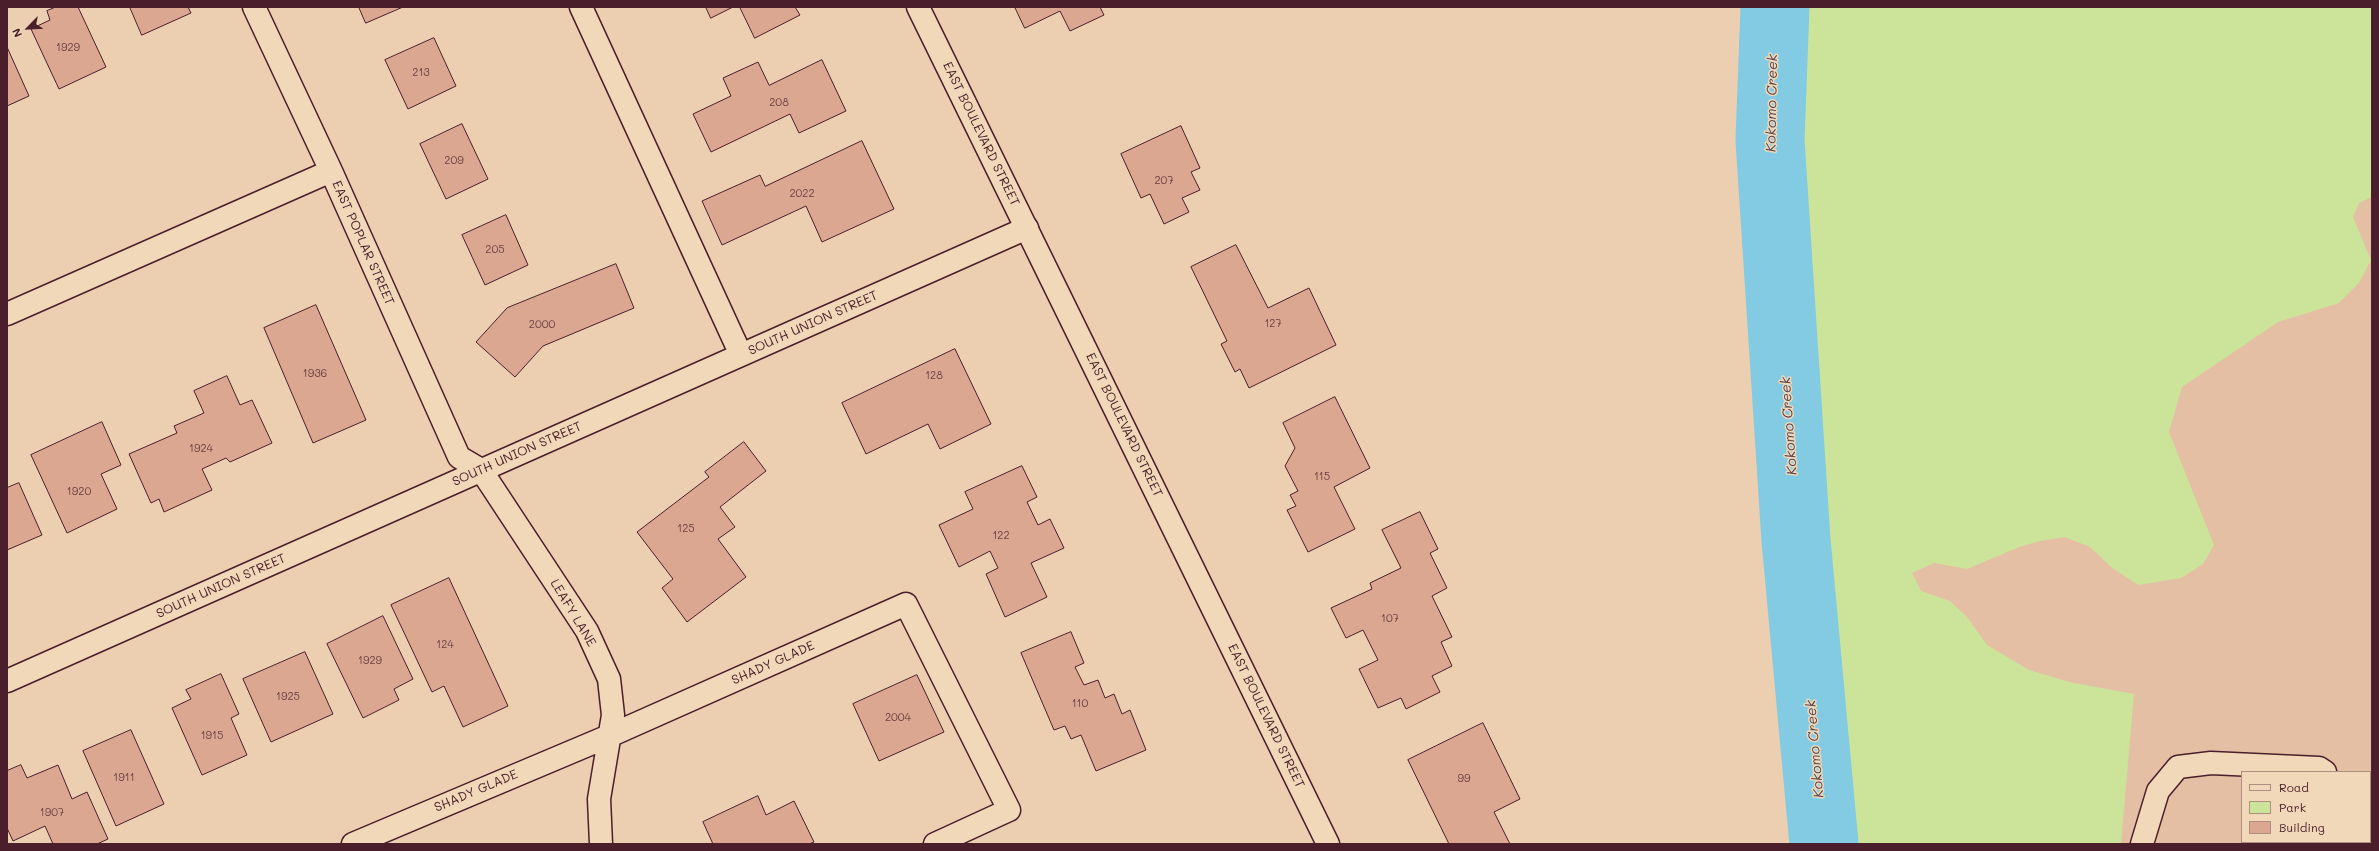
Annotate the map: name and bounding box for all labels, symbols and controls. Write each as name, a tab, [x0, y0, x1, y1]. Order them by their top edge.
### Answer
north arrow	[8, 8, 48, 48]
text: N	[8, 26, 25, 40]
house number: 1929	[56, 41, 80, 55]
water label: Kokomo Creek	[1763, 54, 1781, 152]
street label: EAST BOULEVARD STREET	[939, 59, 1023, 209]
house number: 213	[412, 66, 430, 80]
house number: 208	[769, 96, 789, 110]
house number: 209	[444, 154, 464, 168]
house number: 207	[1154, 174, 1174, 188]
street label: EAST POPLAR STREET	[328, 178, 398, 308]
house number: 2022	[789, 187, 815, 201]
house number: 205	[485, 243, 505, 257]
street label: SOUTH UNION STREET	[746, 287, 880, 359]
house number: 127	[1264, 317, 1282, 331]
house number: 2000	[529, 318, 555, 332]
street label: EAST BOULEVARD STREET	[1082, 350, 1166, 500]
house number: 1936	[303, 367, 327, 381]
house number: 128	[925, 369, 943, 383]
water label: Kokomo Creek	[1777, 376, 1801, 476]
street label: SOUTH UNION STREET	[450, 418, 584, 490]
house number: 1924	[189, 442, 213, 456]
house number: 115	[1314, 470, 1330, 484]
house number: 1920	[67, 485, 91, 499]
house number: 125	[677, 522, 695, 536]
house number: 122	[992, 529, 1010, 543]
street label: SOUTH UNION STREET	[154, 550, 288, 622]
street label: LEAFY LANE	[547, 576, 599, 650]
house number: 107	[1381, 612, 1399, 626]
house number: 124	[436, 638, 454, 652]
street label: SHADY GLADE	[729, 638, 817, 688]
street label: EAST BOULEVARD STREET	[1224, 641, 1308, 791]
house number: 1929	[358, 654, 382, 668]
house number: 1925	[276, 690, 300, 704]
house number: 110	[1072, 697, 1088, 711]
water label: Kokomo Creek	[1802, 699, 1828, 799]
house number: 2004	[885, 711, 911, 725]
house number: 1915	[201, 729, 223, 743]
street label: SHADY GLADE	[432, 766, 520, 816]
house number: 1911	[113, 771, 135, 785]
legend	[2241, 771, 2371, 843]
house number: 99	[1457, 772, 1471, 786]
text: Road	[2279, 779, 2309, 795]
text: Park	[2279, 799, 2306, 815]
house number: 1907	[40, 806, 64, 820]
text: Building	[2279, 819, 2325, 835]

